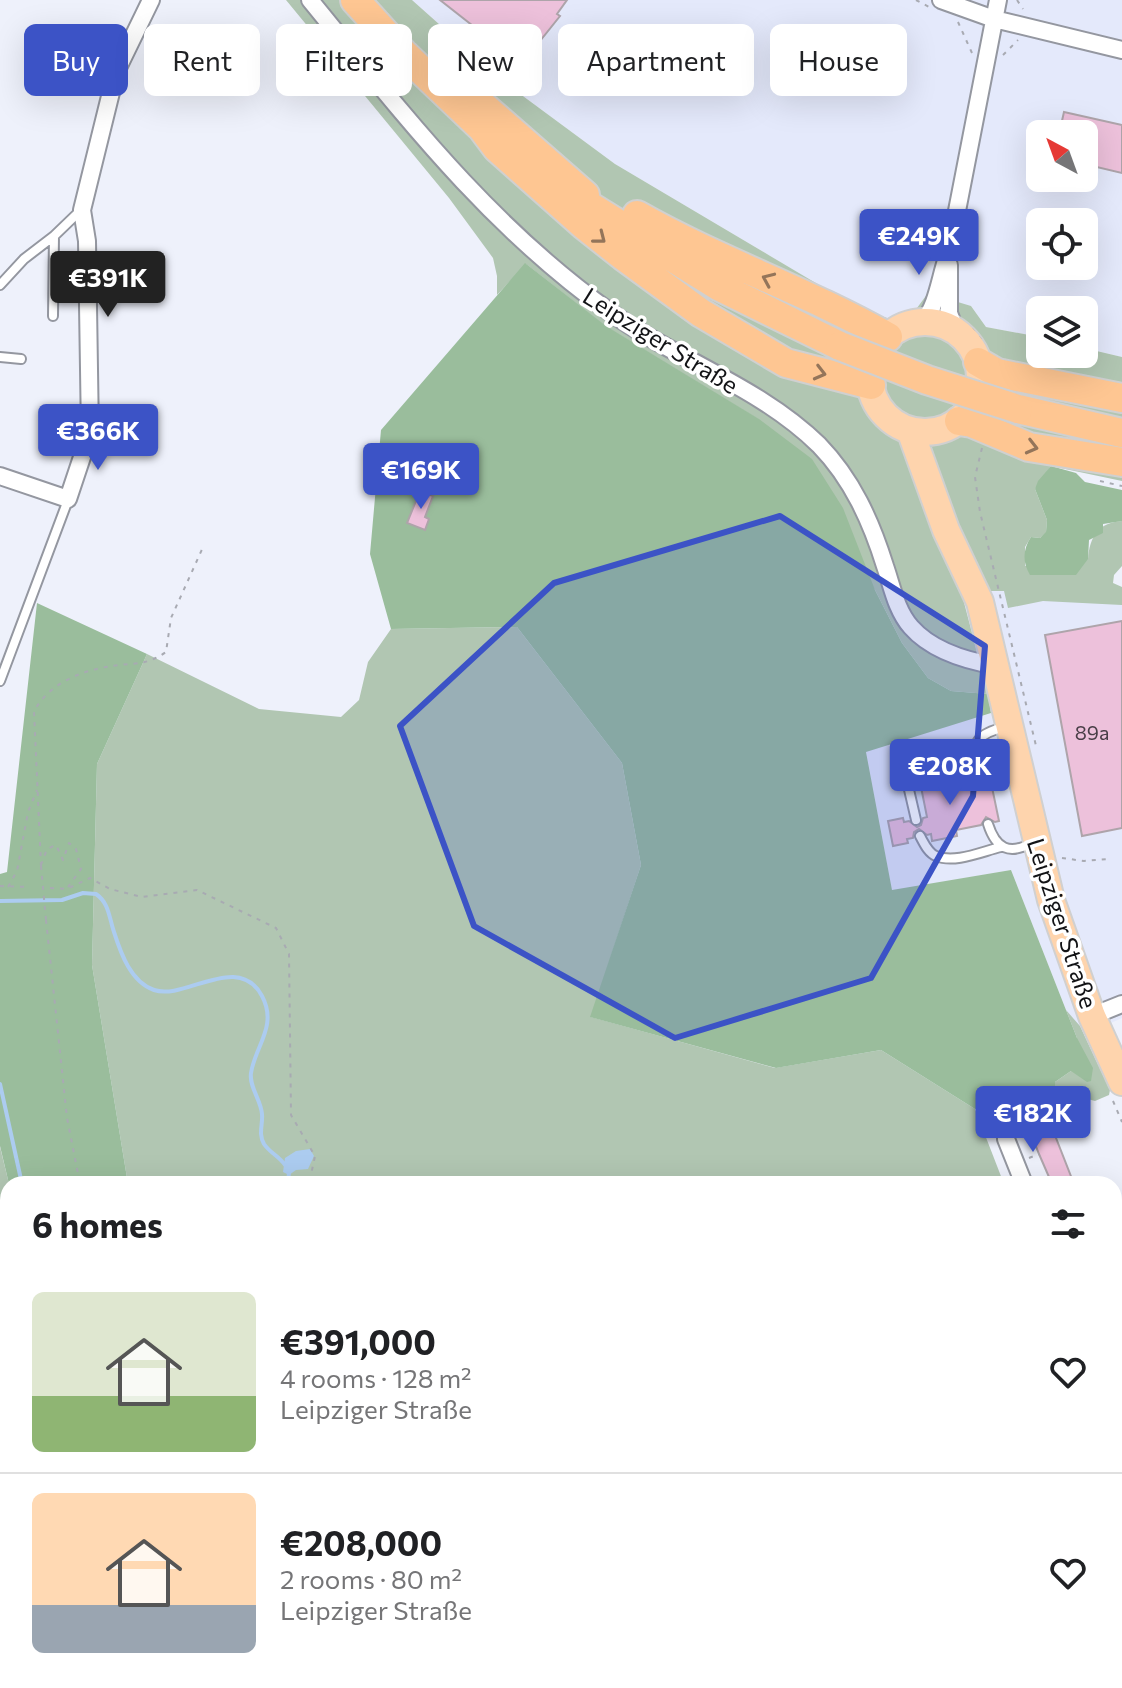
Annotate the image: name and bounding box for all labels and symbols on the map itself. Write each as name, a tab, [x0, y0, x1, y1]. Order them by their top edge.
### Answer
north arrow	[1026, 120, 1098, 192]
pin: €249K	[863, 209, 975, 277]
one-way arrow	[591, 228, 605, 243]
pin: €391K	[52, 251, 164, 319]
one-way arrow	[761, 272, 776, 288]
street label: Leipziger Straße	[578, 281, 744, 399]
one-way arrow	[813, 363, 826, 380]
pin: €366K	[42, 404, 154, 472]
one-way arrow	[1024, 437, 1038, 454]
pin: €169K	[365, 443, 477, 511]
house number: 89a	[1075, 720, 1109, 744]
pin: €208K	[894, 739, 1006, 807]
street label: Leipziger Straße	[1022, 834, 1104, 1012]
pin: €182K	[977, 1086, 1089, 1154]

